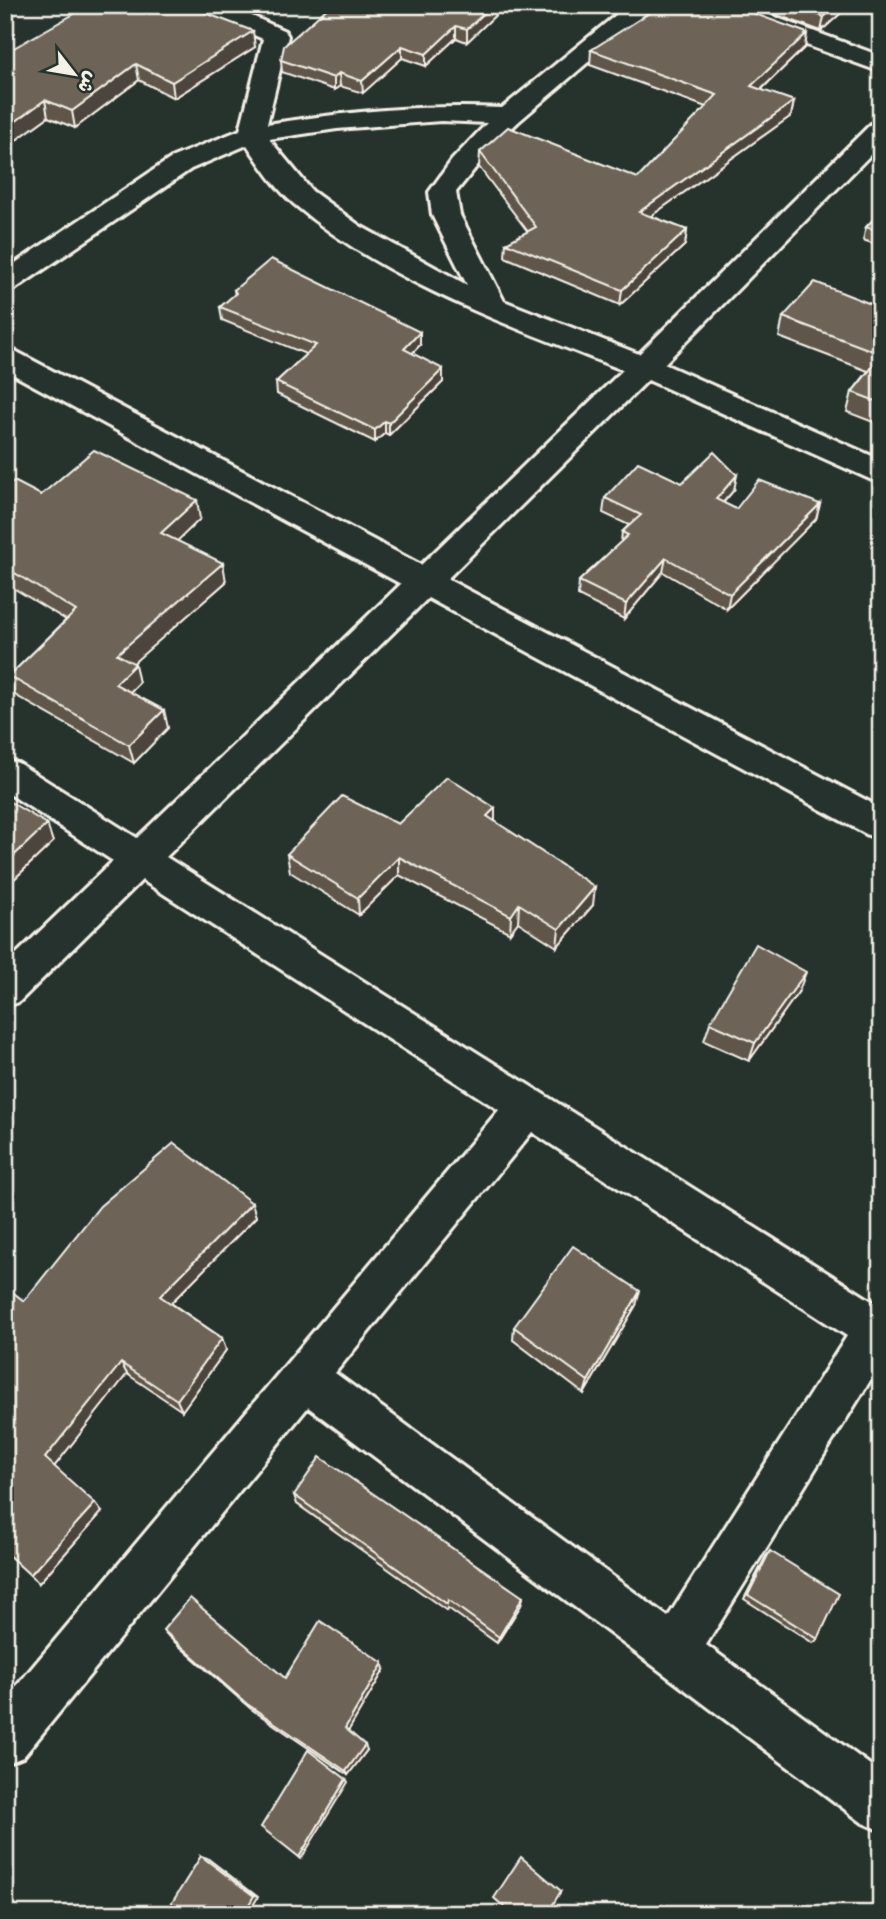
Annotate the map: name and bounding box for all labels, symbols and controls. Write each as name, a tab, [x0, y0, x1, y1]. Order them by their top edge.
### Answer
north arrow	[38, 38, 108, 108]
text: ش	[72, 67, 103, 97]

